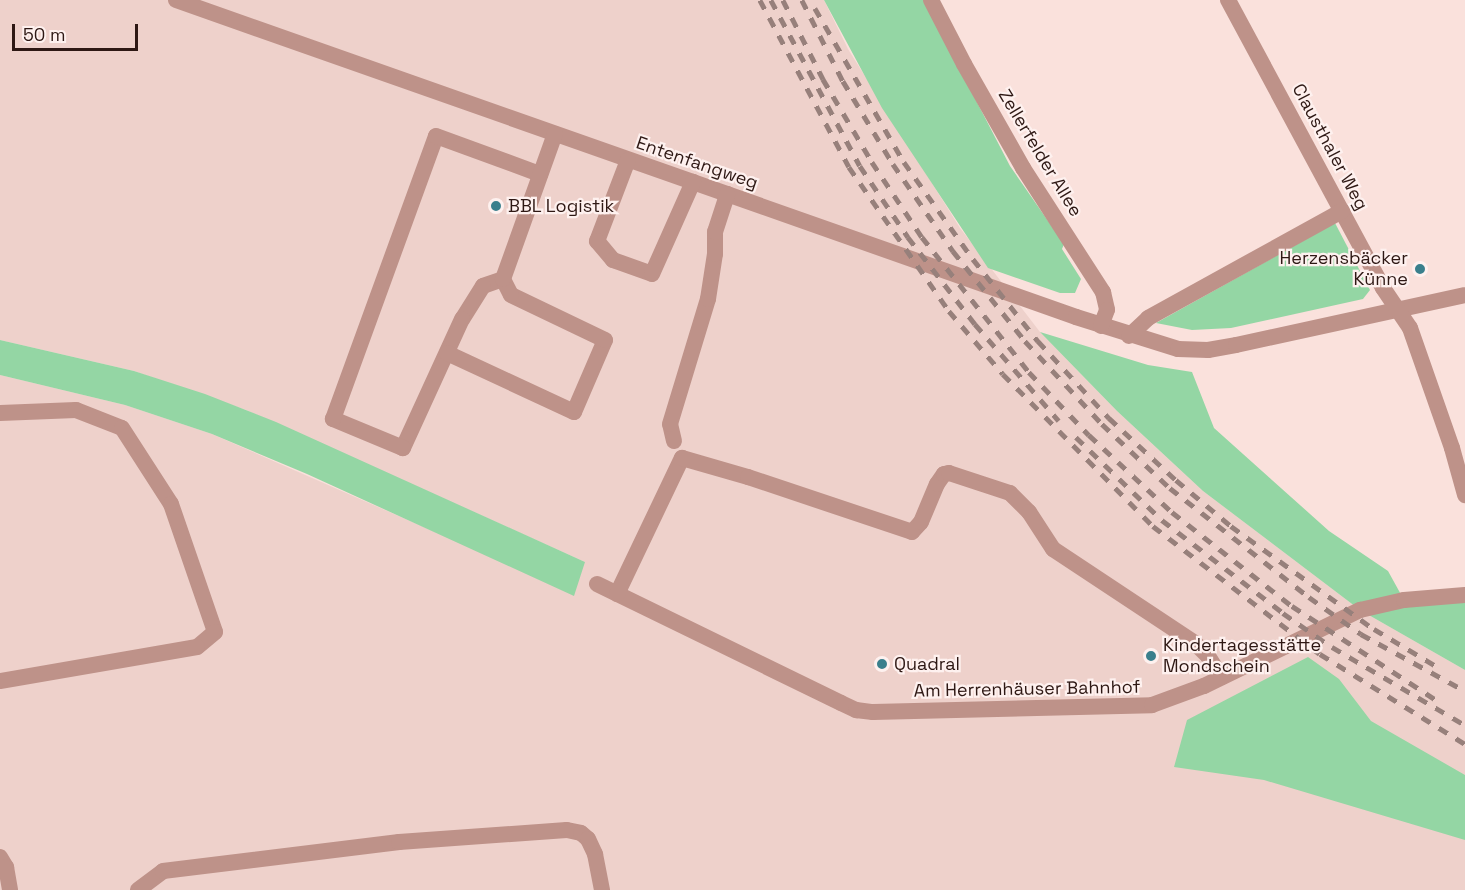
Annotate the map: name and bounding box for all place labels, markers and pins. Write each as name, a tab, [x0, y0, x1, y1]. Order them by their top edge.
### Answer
place label: BBL Logistik	[508, 195, 615, 217]
marker: BBL Logistik	[489, 199, 503, 213]
place label: Herzensbäcker Künne	[1279, 248, 1408, 290]
marker: Herzensbäcker Künne	[1413, 262, 1427, 276]
place label: Kindertagesstätte Mondschein	[1163, 635, 1321, 678]
marker: Kindertagesstätte Mondschein	[1144, 649, 1158, 663]
place label: Quadral	[894, 653, 960, 675]
marker: Quadral	[875, 657, 889, 671]

